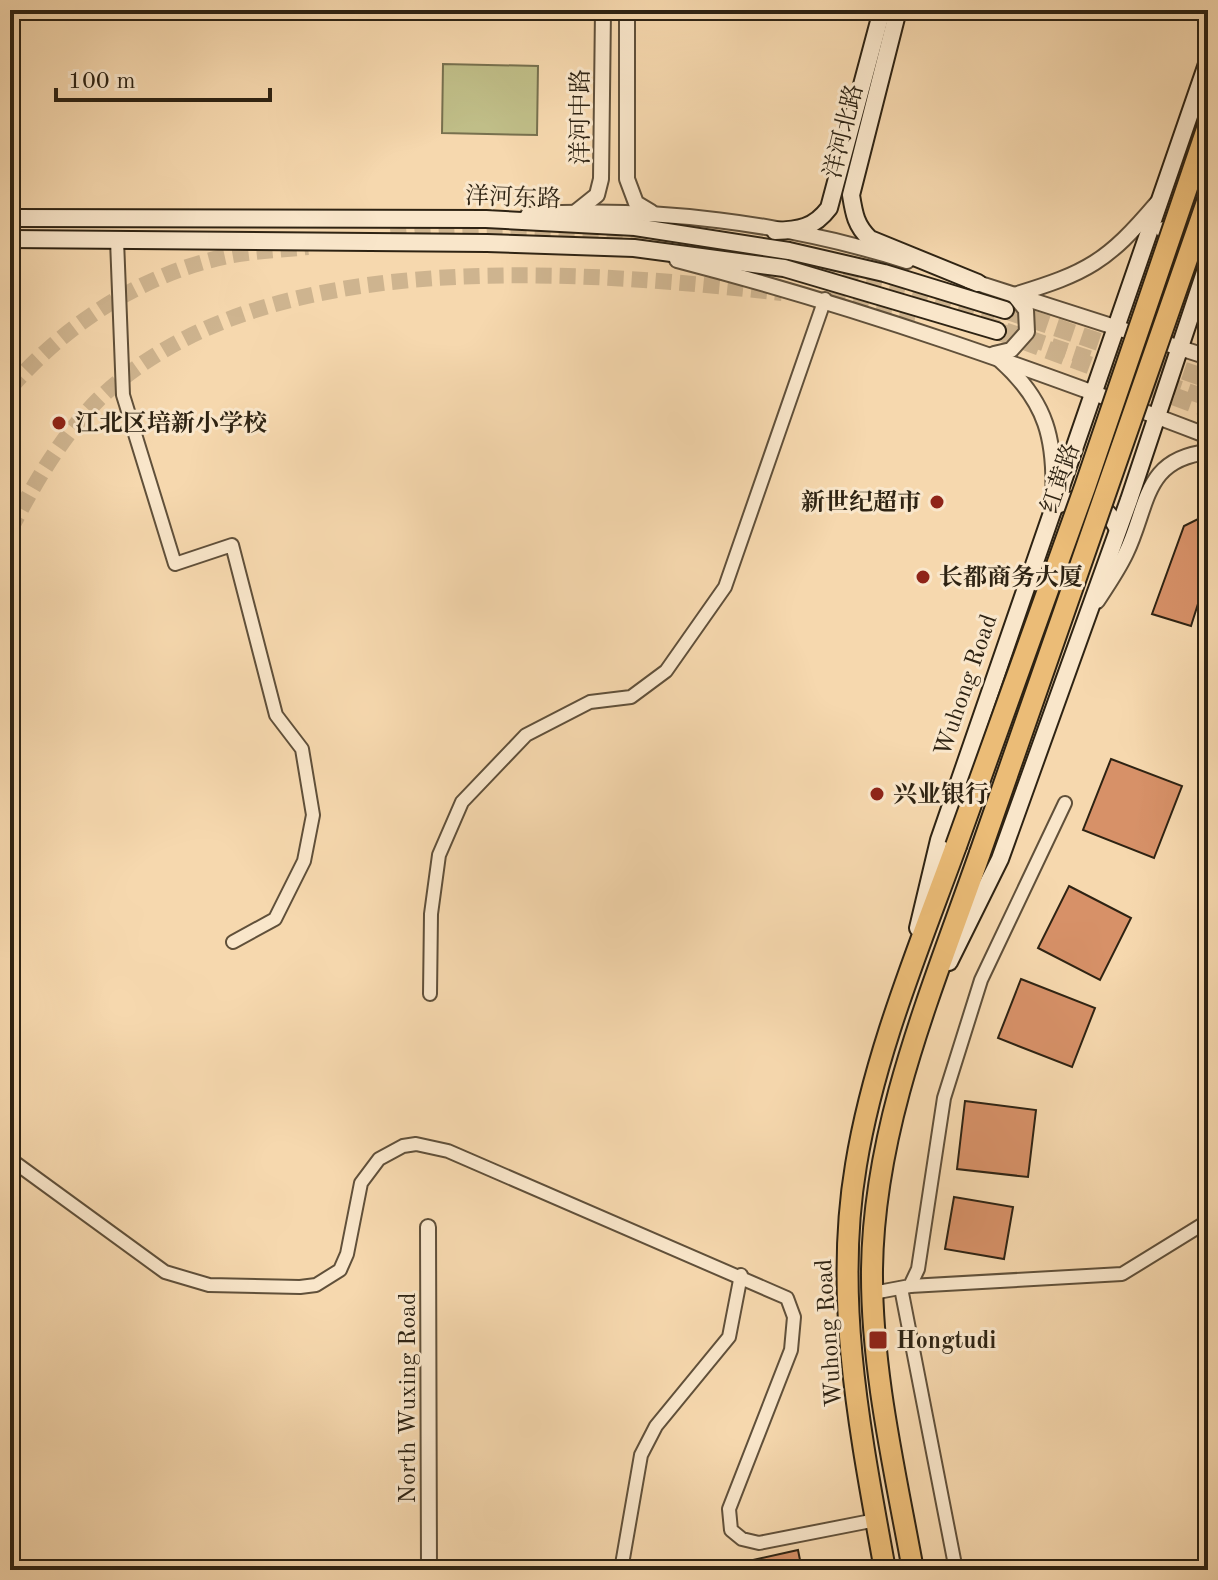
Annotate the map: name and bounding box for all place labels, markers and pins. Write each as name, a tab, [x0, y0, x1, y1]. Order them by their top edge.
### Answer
place label: 江北区培新小学校	[75, 410, 267, 437]
marker: 江北区培新小学校	[50, 414, 68, 432]
place label: 新世纪超市	[801, 489, 921, 516]
marker: 新世纪超市	[928, 493, 946, 511]
place label: 长都商务大厦	[939, 564, 1083, 591]
marker: 长都商务大厦	[914, 568, 932, 586]
place label: 兴业银行	[893, 781, 989, 808]
marker: 兴业银行	[868, 785, 886, 803]
marker: Hongtudi	[867, 1329, 889, 1351]
place label: Hongtudi	[896, 1330, 996, 1354]

